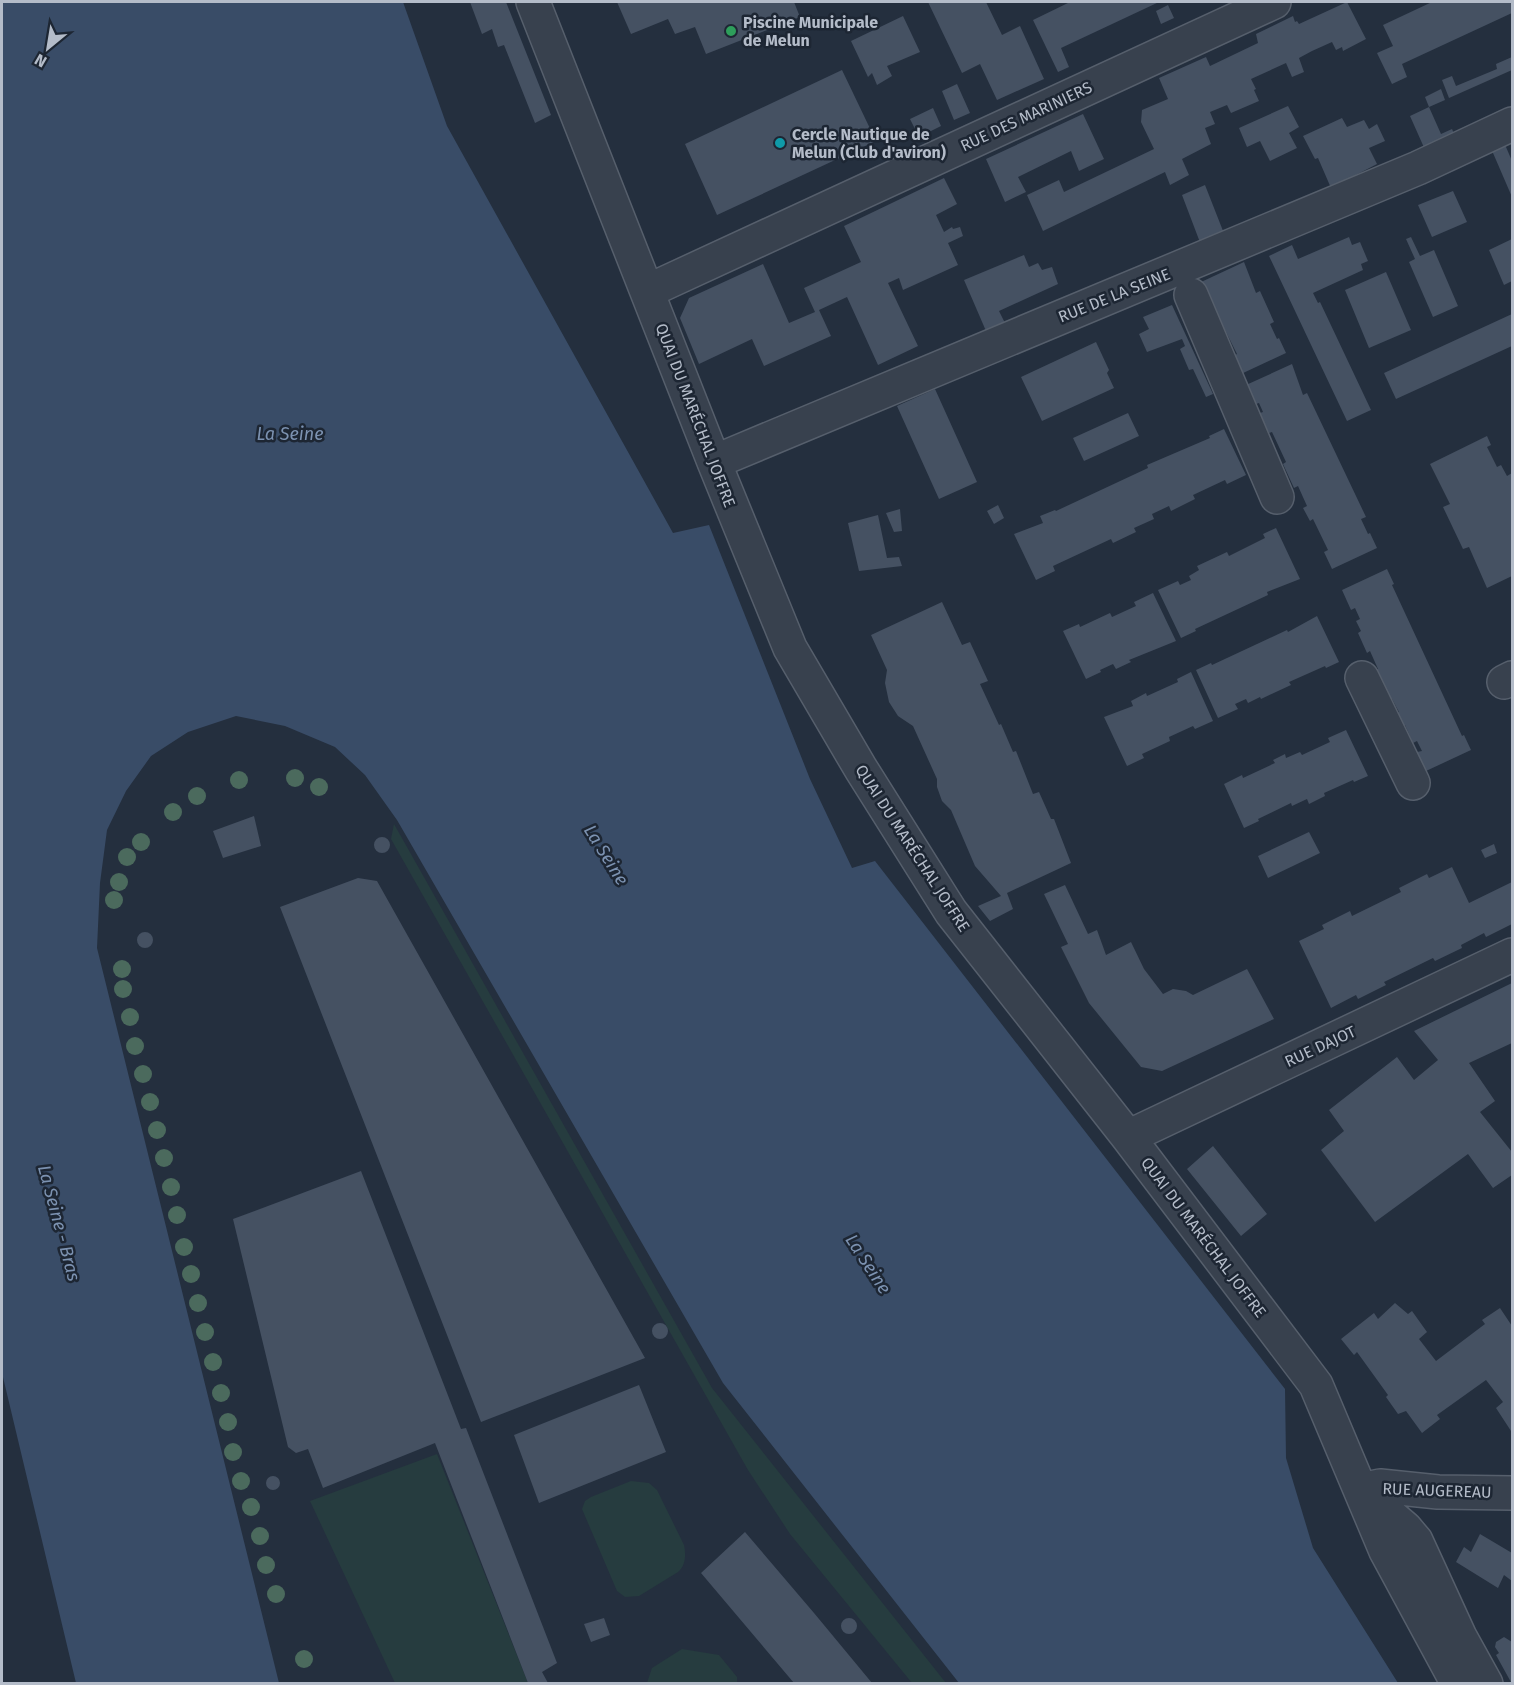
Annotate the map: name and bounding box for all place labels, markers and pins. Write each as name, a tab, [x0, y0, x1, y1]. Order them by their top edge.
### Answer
place label: Piscine Municipale de Melun	[743, 13, 878, 50]
marker: Piscine Municipale de Melun	[724, 24, 738, 38]
place label: Cercle Nautique de Melun (Club d'aviron)	[792, 125, 946, 162]
marker: Cercle Nautique de Melun (Club d'aviron)	[773, 136, 787, 150]

